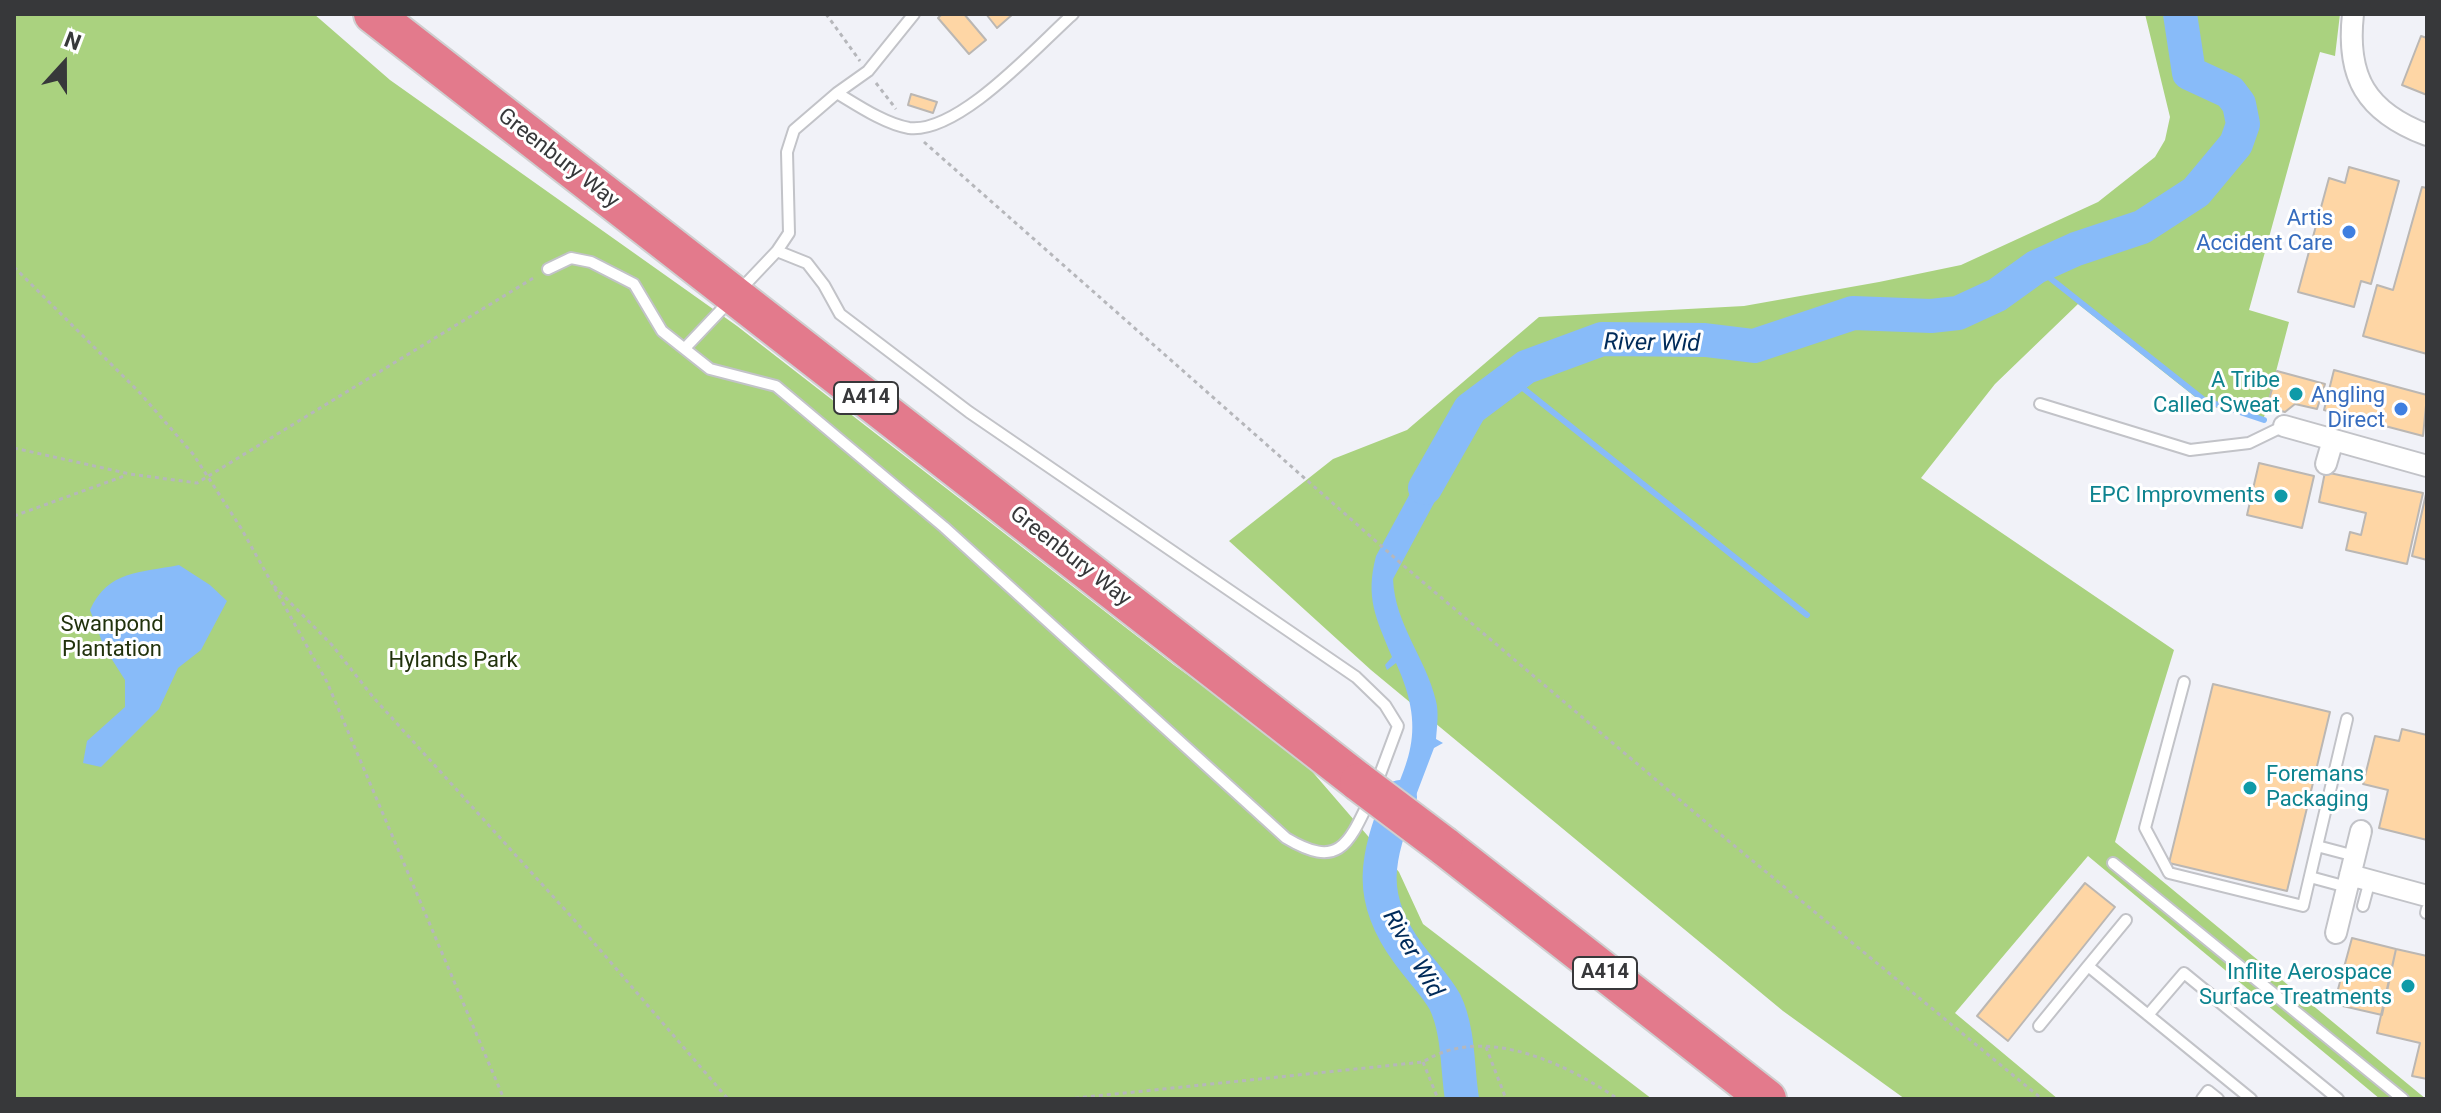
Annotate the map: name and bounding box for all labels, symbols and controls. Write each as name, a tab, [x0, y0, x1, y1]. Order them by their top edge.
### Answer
north arrow	[24, 24, 104, 104]
text: N	[61, 27, 85, 56]
street label: Greenbury Way	[492, 103, 624, 215]
place label: Artis Accident Care	[2196, 206, 2333, 258]
marker: Artis Accident Care	[2340, 223, 2358, 241]
water label: River Wid	[1603, 329, 1701, 359]
place label: A Tribe Called Sweat	[2153, 368, 2280, 420]
road number: A414	[834, 382, 898, 414]
place label: Angling Direct	[2311, 383, 2385, 434]
marker: A Tribe Called Sweat	[2287, 385, 2305, 403]
marker: Angling Direct	[2392, 400, 2410, 418]
place label: EPC Improvments	[2089, 483, 2265, 509]
marker: EPC Improvments	[2272, 487, 2290, 505]
street label: Greenbury Way	[1004, 501, 1136, 613]
park label: Swanpond Plantation	[60, 612, 164, 664]
park label: Hylands Park	[388, 648, 518, 674]
place label: Foremans Packaging	[2266, 762, 2369, 814]
marker: Foremans Packaging	[2241, 779, 2259, 797]
water label: River Wid	[1375, 905, 1449, 1003]
road number: A414	[1573, 957, 1637, 989]
place label: Inflite Aerospace Surface Treatments	[2199, 960, 2392, 1012]
marker: Inflite Aerospace Surface Treatments	[2399, 977, 2417, 995]

